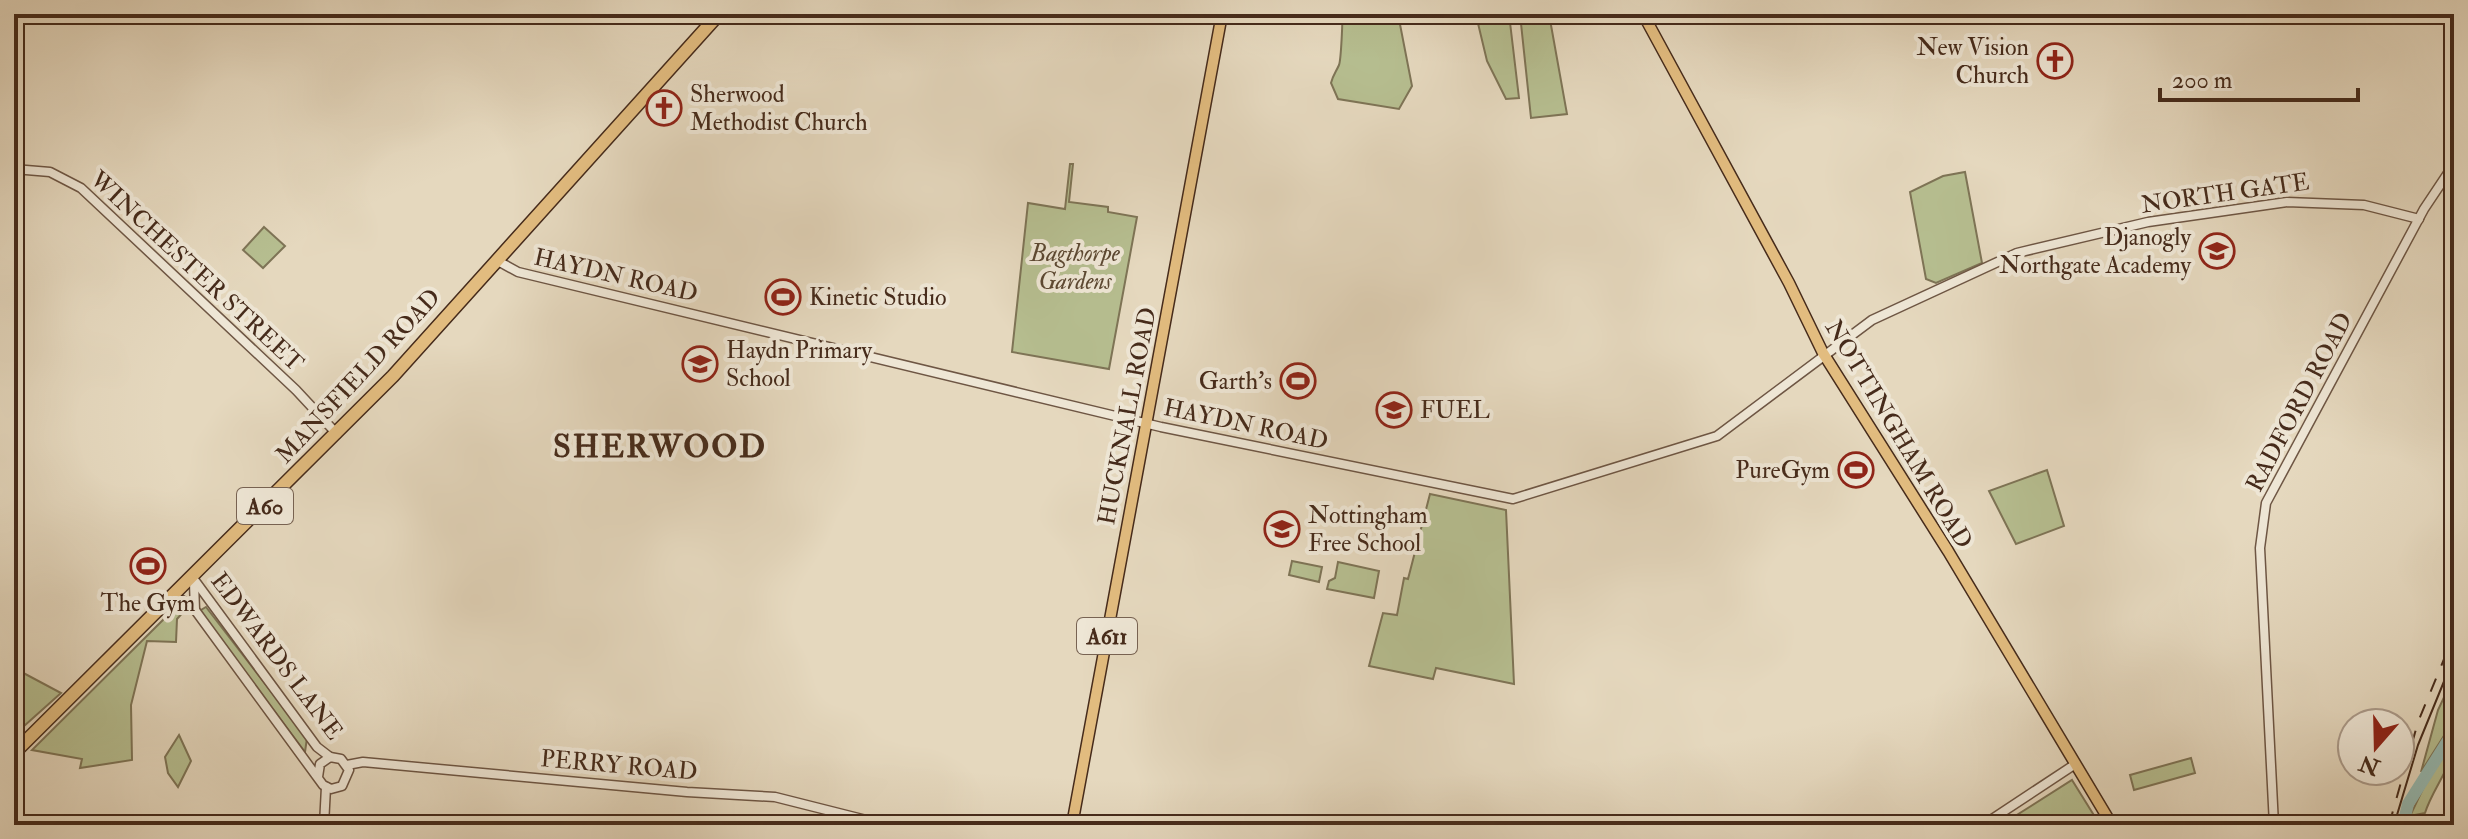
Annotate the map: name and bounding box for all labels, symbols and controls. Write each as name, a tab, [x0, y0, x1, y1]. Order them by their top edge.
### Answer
place label: New Vision Church	[1916, 32, 2029, 91]
church icon: New Vision Church	[2036, 42, 2074, 80]
scale bar	[2160, 52, 2358, 102]
text: 200 m	[2172, 65, 2233, 96]
place label: Sherwood Methodist Church	[690, 79, 868, 138]
church icon: Sherwood Methodist Church	[645, 89, 683, 127]
street label: WINCHESTER STREET	[83, 163, 310, 379]
street label: NORTH GATE	[2139, 166, 2311, 221]
place label: Djanogly Northgate Academy	[1999, 222, 2191, 281]
school or university icon: Djanogly Northgate Academy	[2198, 232, 2236, 270]
park label: Bagthorpe Gardens	[1029, 238, 1121, 297]
street label: HAYDN ROAD	[531, 242, 701, 309]
sports icon: Kinetic Studio	[764, 278, 802, 316]
street label: MANSFIELD ROAD	[269, 282, 447, 470]
place label: Kinetic Studio	[809, 282, 947, 313]
street label: HUCKNALL ROAD	[1091, 305, 1164, 527]
street label: RADFORD ROAD	[2239, 307, 2360, 497]
street label: NOTTINGHAM ROAD	[1818, 314, 1979, 554]
place label: Haydn Primary School	[726, 335, 872, 394]
school or university icon: Haydn Primary School	[681, 345, 719, 383]
sports icon: Garth's	[1279, 362, 1317, 400]
place label: Garth's	[1199, 366, 1272, 397]
school or university icon: FUEL	[1375, 391, 1413, 429]
street label: HAYDN ROAD	[1161, 392, 1331, 457]
place label: FUEL	[1420, 395, 1490, 426]
district label: SHERWOOD	[553, 427, 767, 467]
sports icon: PureGym	[1837, 451, 1875, 489]
place label: PureGym	[1735, 455, 1830, 486]
road number: A60	[237, 488, 293, 524]
place label: Nottingham Free School	[1308, 500, 1428, 559]
school or university icon: Nottingham Free School	[1263, 510, 1301, 548]
sports icon: The Gym	[129, 547, 167, 585]
street label: EDWARDS LANE	[204, 566, 350, 746]
place label: The Gym	[101, 588, 196, 619]
road number: A611	[1077, 618, 1137, 654]
north arrow	[2336, 707, 2416, 787]
street label: PERRY ROAD	[539, 743, 699, 788]
text: N	[2355, 748, 2384, 782]

